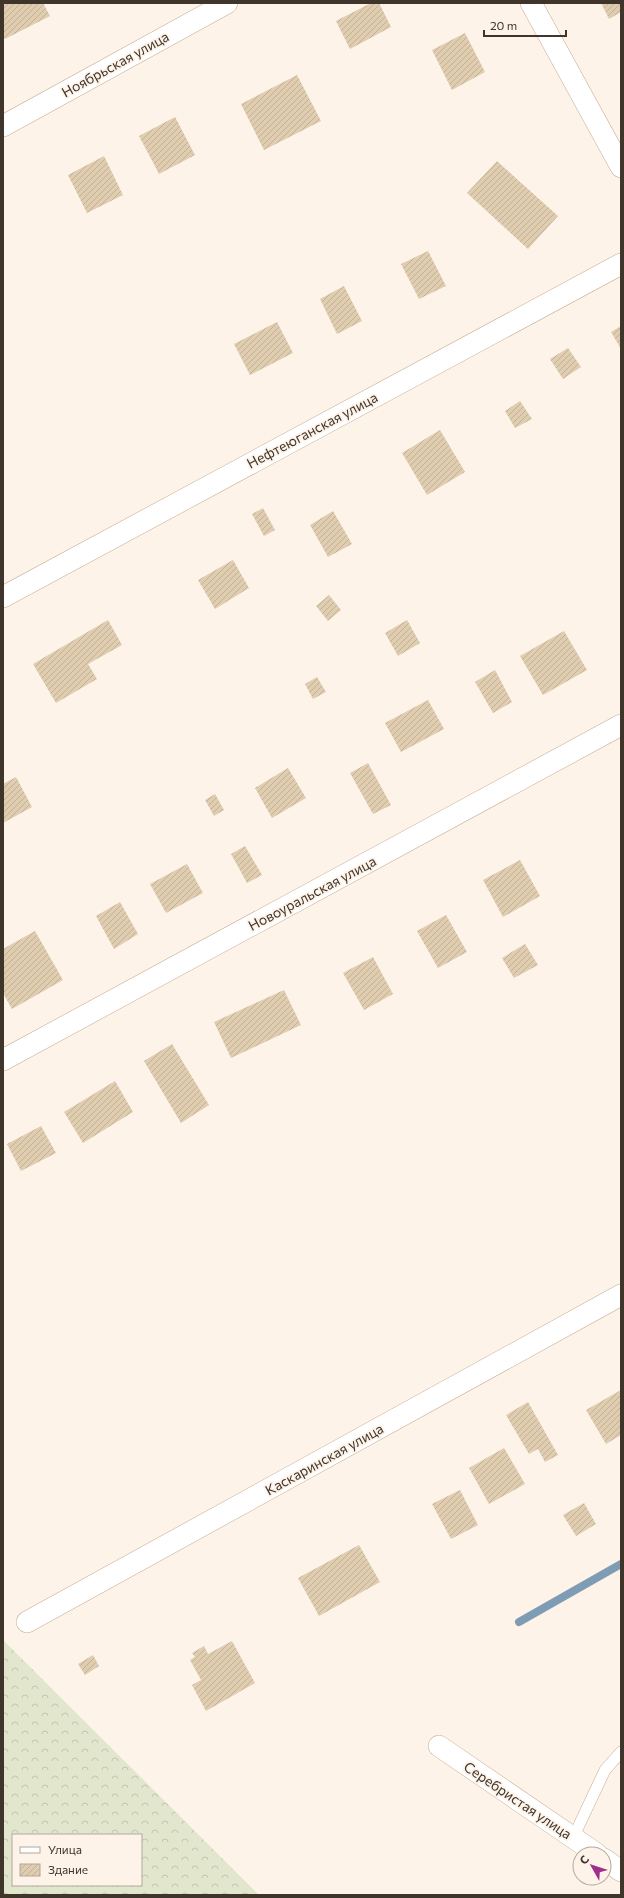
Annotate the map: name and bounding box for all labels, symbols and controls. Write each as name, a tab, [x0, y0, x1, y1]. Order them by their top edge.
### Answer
scale bar	[484, 12, 566, 38]
text: 20 m	[490, 18, 517, 32]
street label: Ноябрьская улица	[58, 27, 172, 101]
street label: Нефтеюганская улица	[244, 388, 380, 472]
street label: Новоуральская улица	[245, 852, 379, 934]
street label: Каскаринская улица	[262, 1419, 386, 1499]
street label: Серебристая улица	[461, 1758, 575, 1842]
legend	[12, 1834, 142, 1886]
text: Улица	[48, 1842, 82, 1856]
north arrow	[572, 1846, 612, 1886]
text: С	[576, 1852, 592, 1866]
text: Здание	[48, 1862, 88, 1876]

